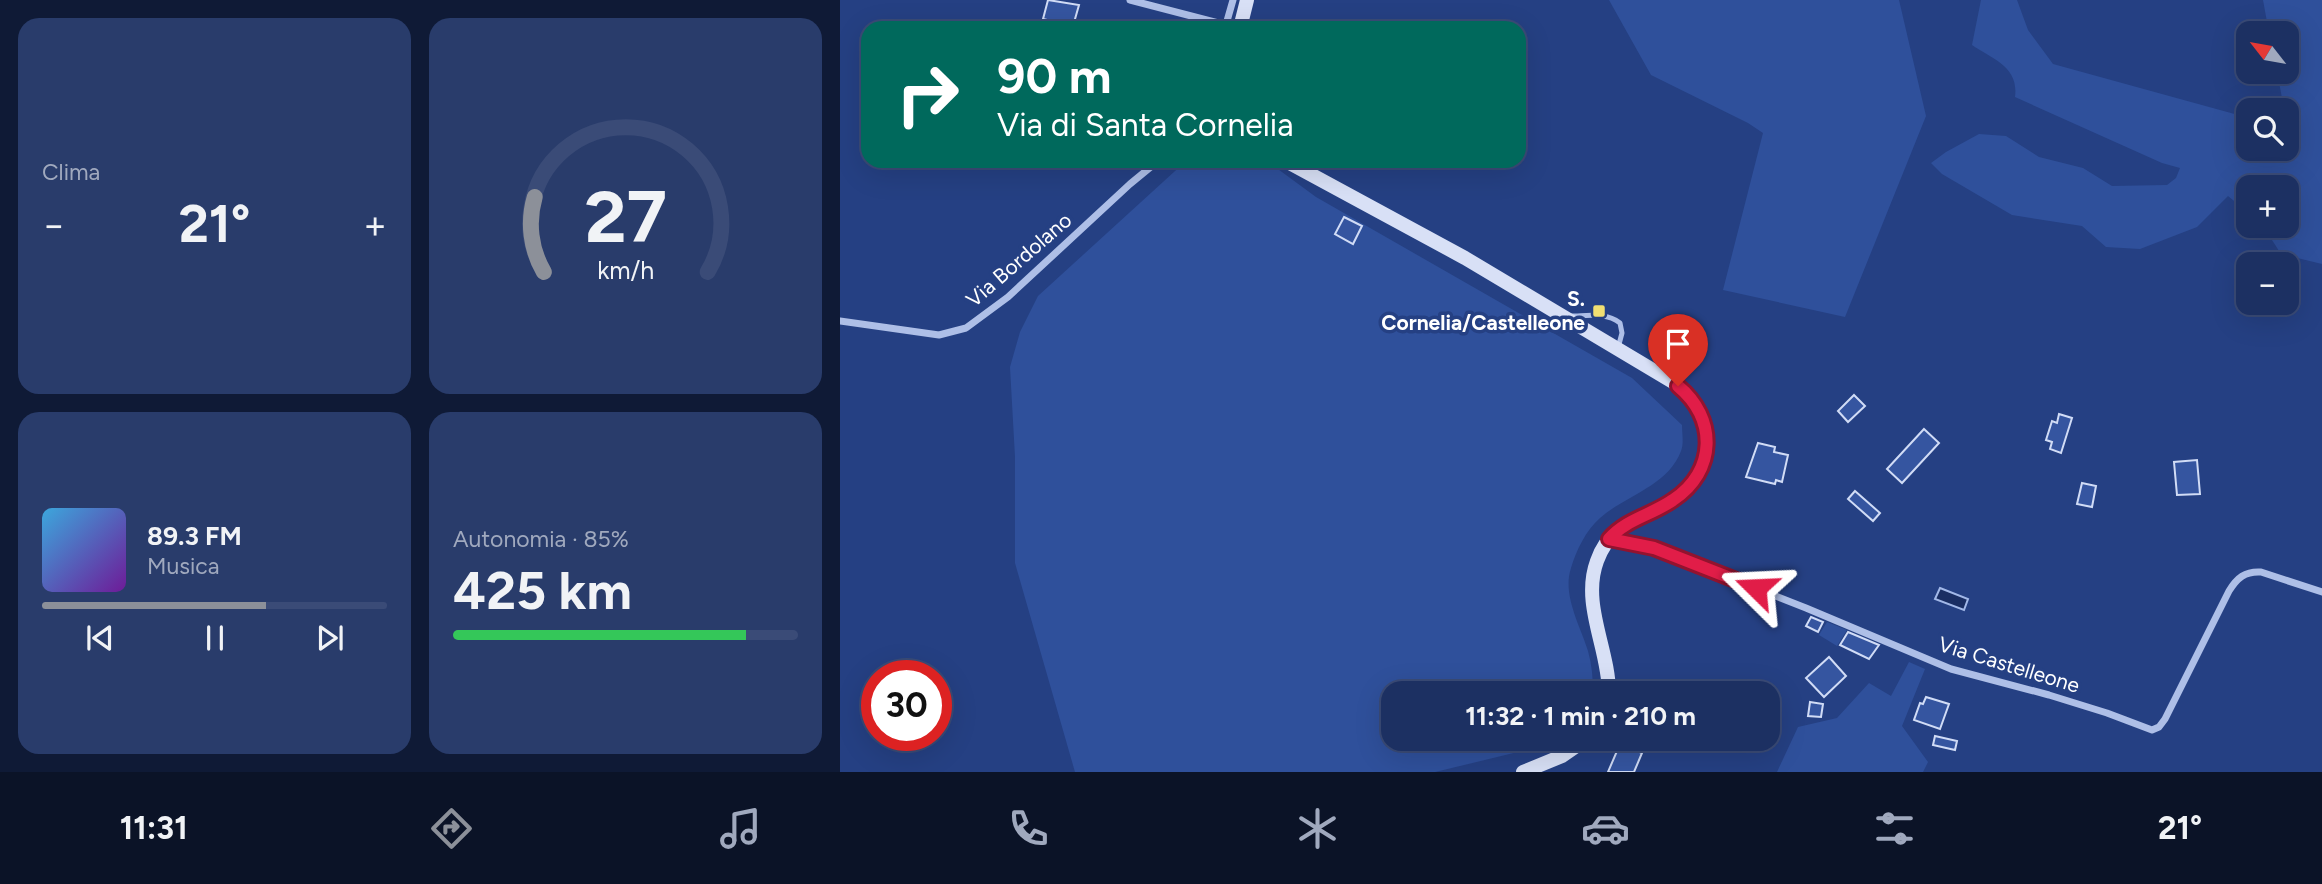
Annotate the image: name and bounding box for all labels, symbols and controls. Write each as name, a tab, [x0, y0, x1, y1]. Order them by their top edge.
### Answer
north arrow	[2236, 21, 2300, 84]
map controls	[2236, 21, 2299, 315]
text: 90 m	[997, 46, 1112, 105]
icon: right	[882, 49, 973, 140]
button: search	[2236, 98, 2299, 161]
text: Via di Santa Cornelia	[997, 106, 1294, 144]
text: Clima	[42, 158, 100, 186]
text: 27	[584, 173, 667, 260]
button: +	[2236, 175, 2299, 238]
text: 21°	[179, 193, 250, 255]
text: −	[42, 202, 66, 248]
text: +	[363, 202, 387, 248]
street label: Via Bordolano	[961, 207, 1076, 312]
button: −	[2236, 252, 2299, 315]
text: km/h	[597, 255, 654, 285]
place label: S. Cornelia/Castelleone	[1381, 286, 1585, 335]
marker: S. Cornelia/Castelleone	[1591, 303, 1607, 319]
pin	[1648, 314, 1708, 386]
icon: arrive	[1659, 325, 1697, 363]
text: 89.3 FM	[147, 520, 242, 552]
text: Autonomia · 85%	[453, 525, 629, 553]
position arrow	[1719, 551, 1793, 625]
text: Musica	[147, 552, 220, 580]
text: 425 km	[453, 560, 632, 622]
icon: previous	[81, 619, 119, 657]
icon: pause	[196, 619, 234, 657]
icon: next	[311, 619, 349, 657]
street label: Via Castelleone	[1935, 631, 2083, 698]
speed limit sign: 30	[861, 660, 952, 751]
text: 11:32 · 1 min · 210 m	[1465, 700, 1696, 732]
icon: directions	[427, 804, 476, 853]
icon: music	[716, 804, 765, 853]
icon: phone	[1004, 804, 1053, 853]
icon: climate	[1293, 804, 1342, 853]
icon: car	[1581, 804, 1630, 853]
icon: filters	[1870, 804, 1919, 853]
text: 11:31	[120, 809, 188, 847]
text: 21°	[2158, 809, 2202, 847]

